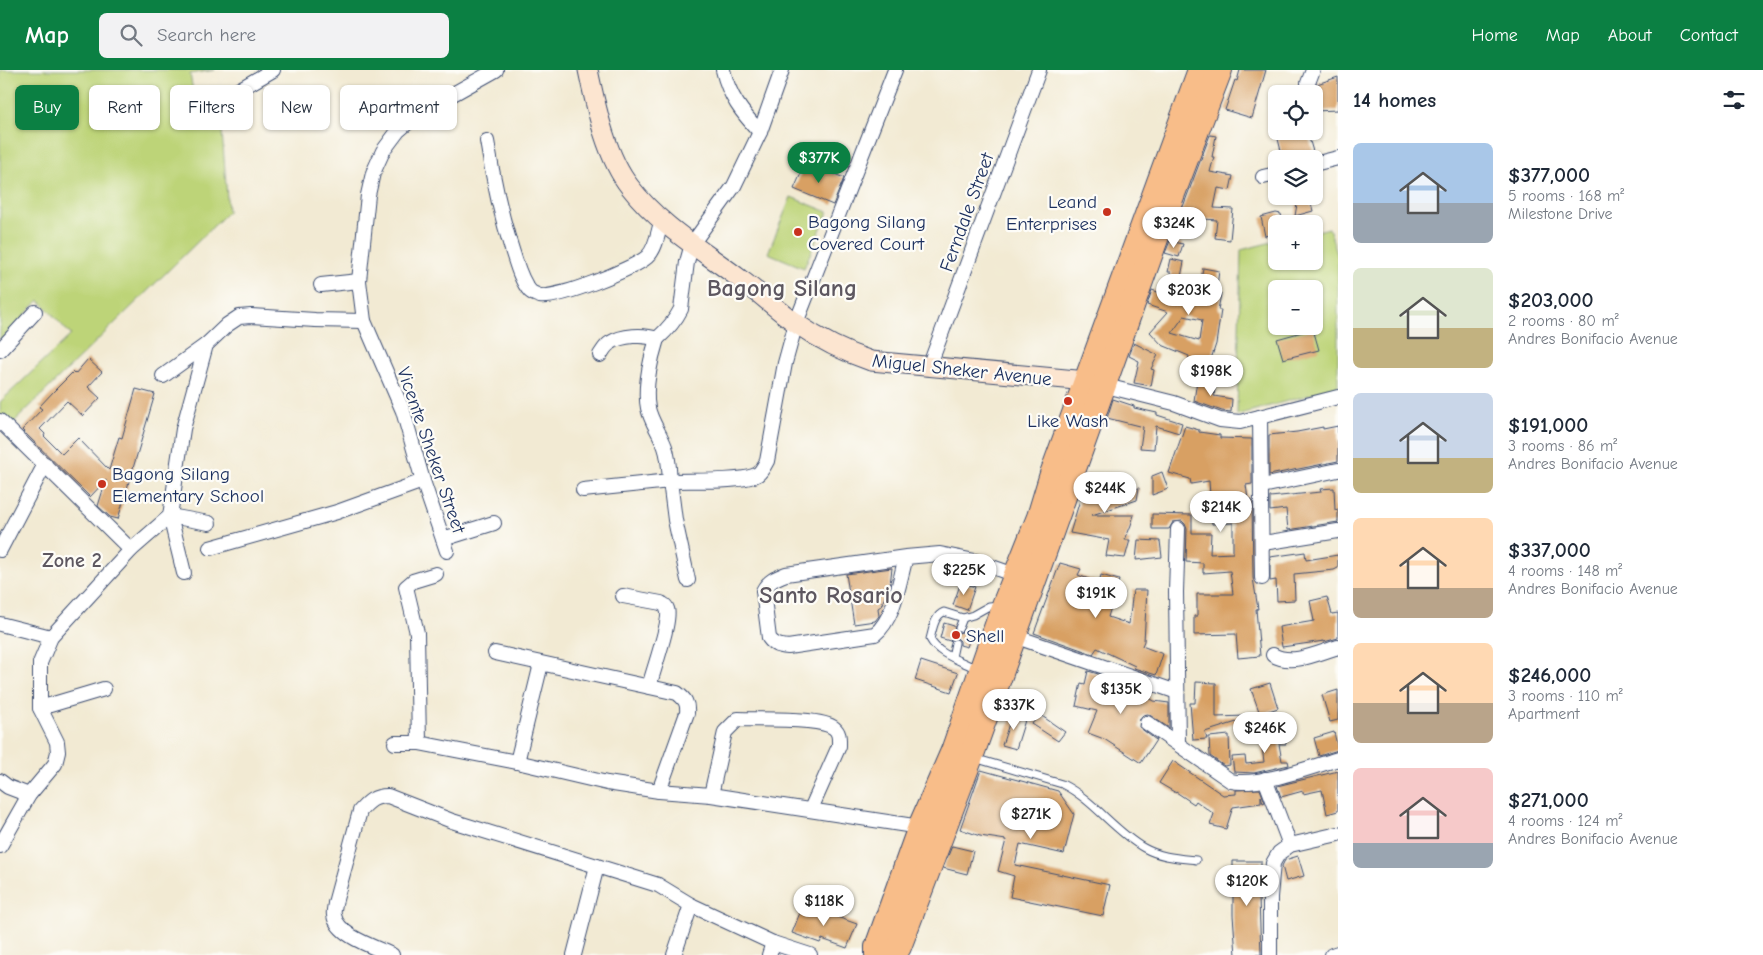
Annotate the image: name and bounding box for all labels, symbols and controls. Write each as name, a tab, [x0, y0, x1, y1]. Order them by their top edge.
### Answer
search box	[99, 13, 449, 58]
text: Map	[25, 21, 69, 49]
icon: search	[117, 21, 145, 49]
text: Search here	[157, 24, 256, 46]
text: Home	[1471, 25, 1518, 46]
text: Map	[1546, 25, 1580, 46]
text: About	[1608, 25, 1652, 46]
text: Contact	[1680, 25, 1738, 46]
chip: Buy	[15, 85, 79, 130]
chip: Rent	[89, 85, 160, 130]
chip: Filters	[170, 85, 253, 130]
chip: New	[263, 85, 330, 130]
chip: Apartment	[340, 85, 457, 130]
map controls	[1268, 85, 1323, 335]
button: locate	[1268, 85, 1323, 140]
icon: filters	[1720, 86, 1748, 114]
text: 14 homes	[1353, 88, 1436, 112]
pin: $377K	[784, 142, 854, 184]
text: $377K	[799, 149, 839, 167]
street label: Ferndale Street	[935, 149, 999, 275]
button: layers	[1268, 150, 1323, 205]
icon: home	[1393, 163, 1453, 223]
text: $377,000	[1508, 163, 1590, 187]
text: 5 rooms · 168 m²	[1508, 187, 1624, 205]
place label: Leand Enterprises	[1006, 191, 1097, 235]
text: Milestone Drive	[1508, 205, 1612, 223]
marker: Leand Enterprises	[1101, 206, 1113, 218]
pin: $324K	[1139, 206, 1209, 249]
place label: Bagong Silang Covered Court	[808, 211, 926, 255]
text: $324K	[1153, 214, 1195, 232]
button: +	[1268, 215, 1323, 270]
marker: Bagong Silang Covered Court	[792, 226, 804, 238]
district label: Bagong Silang	[707, 274, 857, 302]
pin: $203K	[1154, 274, 1224, 316]
button: −	[1268, 280, 1323, 335]
text: $203K	[1167, 281, 1211, 299]
icon: home	[1393, 288, 1453, 348]
text: $203,000	[1508, 288, 1594, 312]
text: 2 rooms · 80 m²	[1508, 312, 1619, 330]
text: Andres Bonifacio Avenue	[1508, 330, 1678, 348]
street label: Miguel Sheker Avenue	[871, 350, 1053, 390]
pin: $198K	[1176, 354, 1246, 397]
text: $198K	[1190, 362, 1232, 380]
street label: Vicente Sheker Street	[392, 364, 470, 537]
marker: Like Wash	[1062, 395, 1074, 407]
place label: Like Wash	[1027, 410, 1109, 432]
icon: home	[1393, 413, 1453, 473]
text: $191,000	[1508, 413, 1588, 437]
text: 3 rooms · 86 m²	[1508, 437, 1617, 455]
text: Andres Bonifacio Avenue	[1508, 455, 1678, 473]
place label: Bagong Silang Elementary School	[112, 463, 264, 507]
pin: $244K	[1070, 472, 1140, 514]
marker: Bagong Silang Elementary School	[96, 478, 108, 490]
text: $244K	[1084, 479, 1126, 497]
pin: $214K	[1186, 490, 1256, 533]
text: $214K	[1201, 498, 1241, 516]
icon: home	[1393, 538, 1453, 598]
text: $337,000	[1508, 538, 1591, 562]
district label: Zone 2	[42, 549, 102, 572]
pin: $225K	[929, 554, 999, 596]
text: $225K	[942, 561, 986, 579]
text: 4 rooms · 148 m²	[1508, 562, 1622, 580]
pin: $191K	[1061, 576, 1131, 619]
text: Andres Bonifacio Avenue	[1508, 580, 1678, 598]
district label: Santo Rosario	[759, 581, 903, 609]
text: $191K	[1076, 584, 1116, 602]
place label: Shell	[966, 625, 1005, 647]
marker: Shell	[950, 629, 962, 641]
icon: home	[1393, 663, 1453, 723]
text: $246,000	[1508, 663, 1591, 687]
pin: $135K	[1086, 672, 1156, 715]
text: $135K	[1100, 680, 1142, 698]
text: 3 rooms · 110 m²	[1508, 687, 1623, 705]
pin: $337K	[979, 688, 1049, 731]
text: $337K	[993, 696, 1035, 714]
text: Apartment	[1508, 705, 1580, 723]
pin: $246K	[1230, 712, 1300, 754]
text: $246K	[1244, 719, 1286, 737]
icon: home	[1393, 788, 1453, 848]
text: $271,000	[1508, 788, 1589, 812]
pin: $271K	[996, 798, 1066, 840]
text: $271K	[1011, 805, 1051, 823]
text: 4 rooms · 124 m²	[1508, 812, 1622, 830]
text: Andres Bonifacio Avenue	[1508, 830, 1678, 848]
pin: $120K	[1212, 864, 1282, 907]
text: $120K	[1226, 872, 1268, 890]
pin: $118K	[789, 884, 859, 927]
text: $118K	[804, 892, 844, 910]

